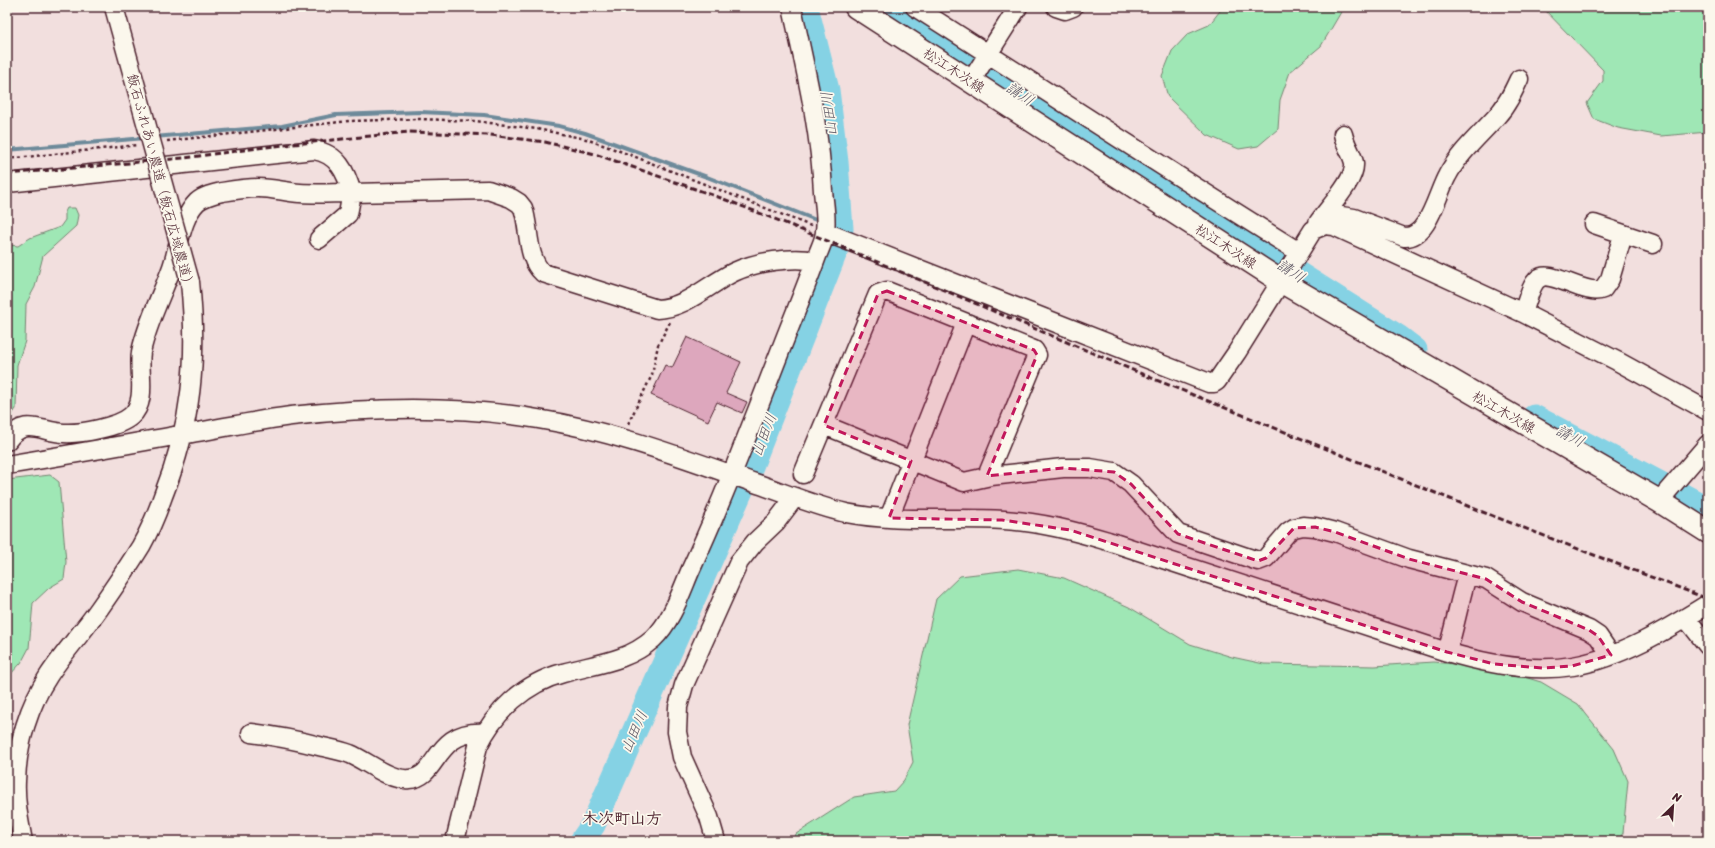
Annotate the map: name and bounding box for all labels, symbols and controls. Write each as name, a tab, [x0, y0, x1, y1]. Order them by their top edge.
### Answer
street label: 松江木次線	[918, 41, 990, 100]
street label: 飯石ふれあい農道（飯石広域農道）	[119, 71, 202, 294]
water label: 請川	[1000, 75, 1040, 113]
water label: 山田川	[813, 90, 845, 138]
street label: 松江木次線	[1190, 217, 1262, 276]
water label: 請川	[1271, 252, 1311, 290]
street label: 松江木次線	[1467, 384, 1540, 441]
water label: 山田川	[744, 409, 784, 461]
water label: 請川	[1551, 417, 1589, 455]
water label: 山田川	[613, 706, 655, 758]
north arrow	[1653, 786, 1693, 826]
text: N	[1669, 787, 1685, 808]
district label: 木次町山方	[582, 804, 662, 833]

